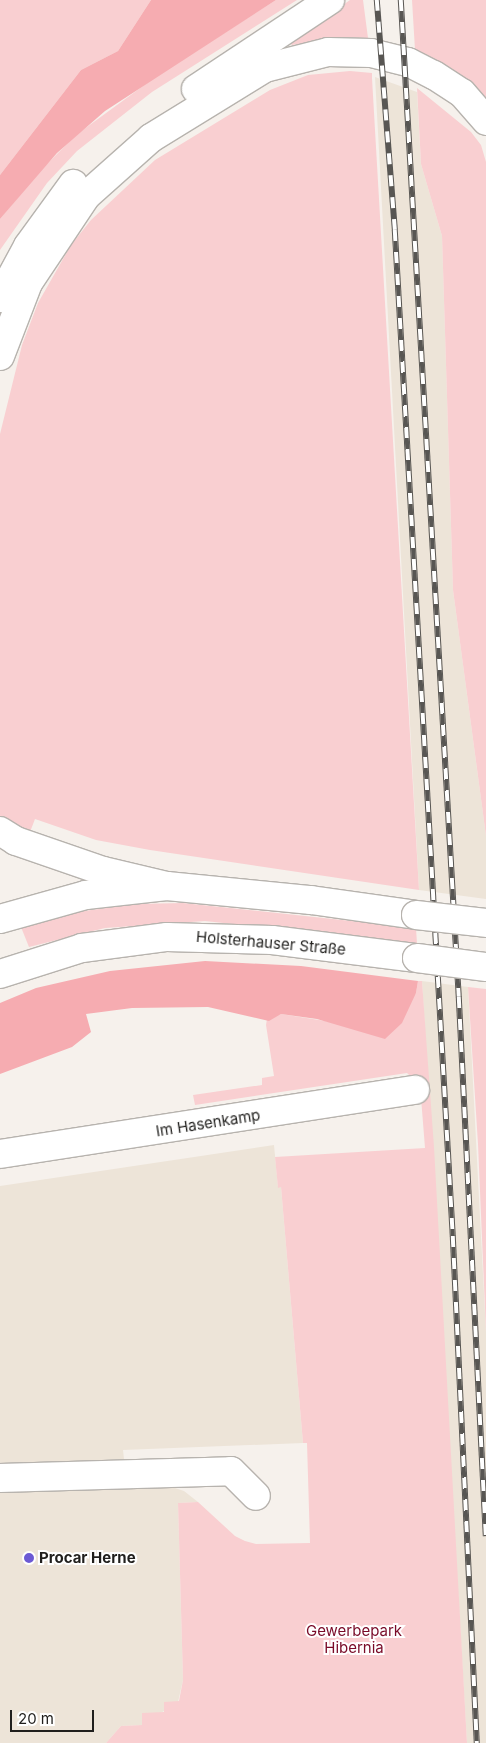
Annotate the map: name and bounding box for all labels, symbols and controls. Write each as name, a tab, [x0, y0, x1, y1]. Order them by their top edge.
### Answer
street label: Holsterhauser Straße	[195, 927, 347, 959]
street label: Im Hasenkamp	[155, 1106, 261, 1140]
place label: Procar Herne	[39, 1549, 136, 1567]
marker: Procar Herne	[23, 1552, 35, 1564]
park label: Gewerbepark Hibernia	[306, 1621, 402, 1656]
scale bar	[12, 1700, 96, 1732]
text: 20 m	[18, 1709, 54, 1728]

